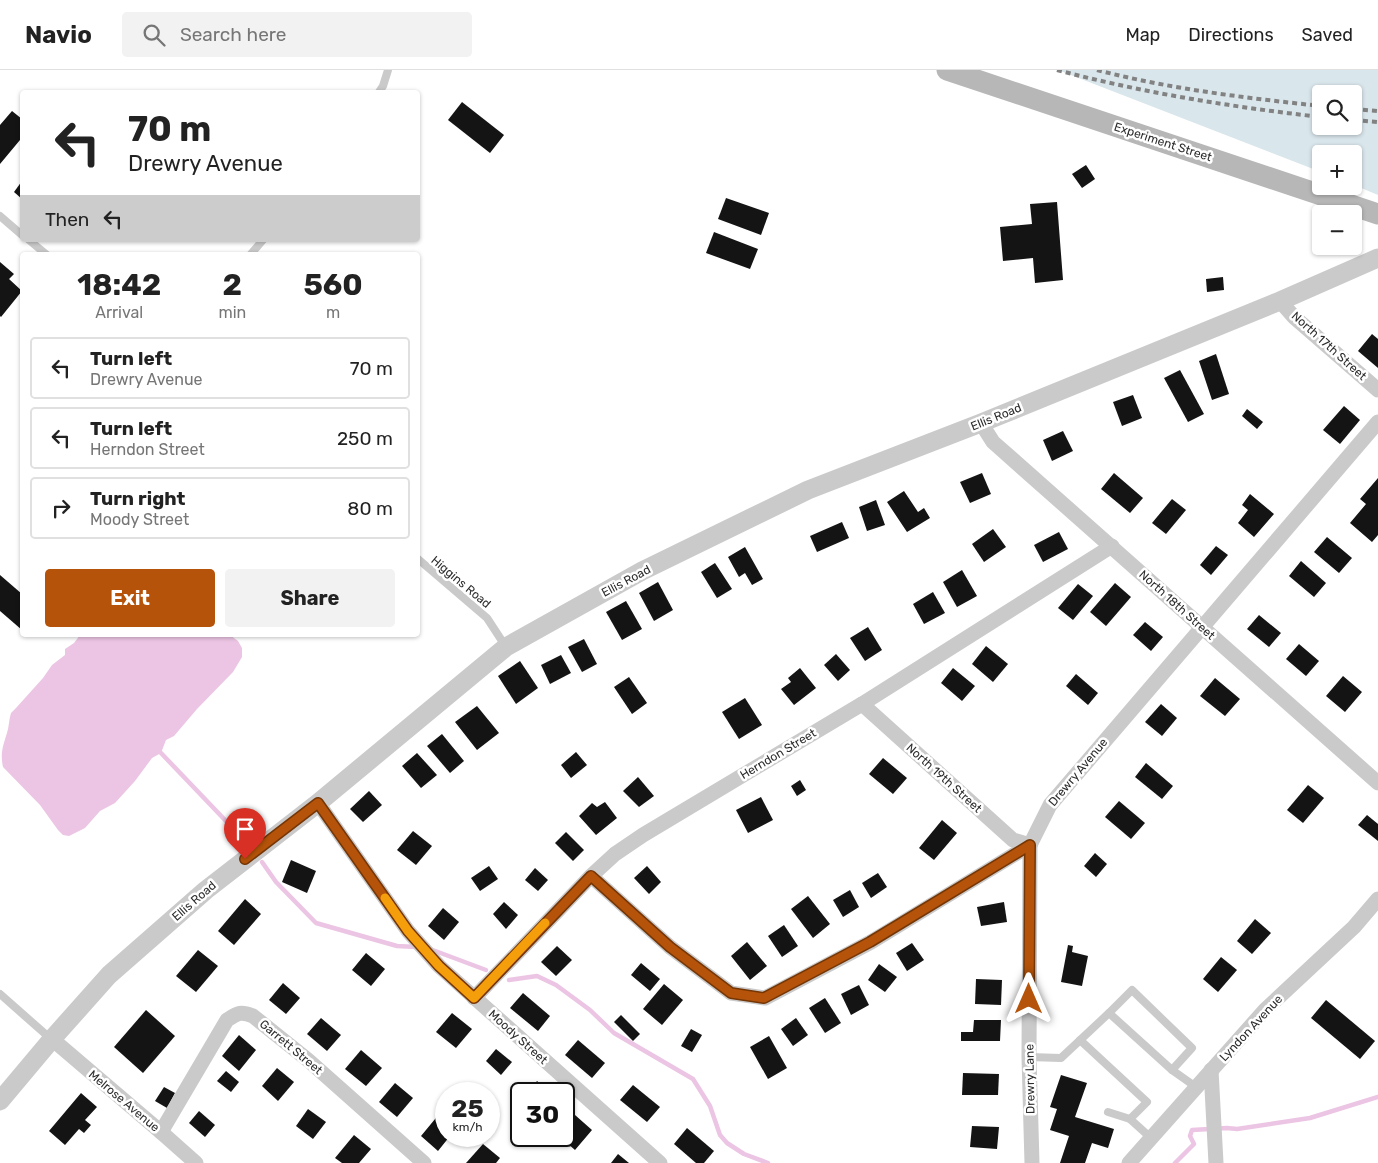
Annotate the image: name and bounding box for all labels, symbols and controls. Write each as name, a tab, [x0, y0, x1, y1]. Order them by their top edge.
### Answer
search box	[122, 12, 472, 57]
text: Navio	[25, 21, 92, 49]
icon: search	[140, 21, 168, 49]
text: Search here	[180, 23, 286, 46]
text: Map	[1125, 24, 1160, 46]
text: Directions	[1188, 24, 1274, 46]
text: Saved	[1302, 24, 1353, 46]
map controls	[1312, 85, 1362, 255]
button: search	[1312, 85, 1362, 135]
text: 70 m	[128, 108, 211, 150]
icon: left	[45, 110, 110, 175]
street label: Experiment Street	[1112, 120, 1214, 165]
button: +	[1312, 145, 1362, 195]
text: Drewry Avenue	[128, 150, 283, 177]
icon: left	[99, 205, 127, 233]
button: −	[1312, 205, 1362, 255]
text: Then	[45, 208, 89, 231]
text: 18:42	[77, 267, 161, 303]
text: 2	[223, 267, 242, 303]
text: 560	[303, 267, 363, 303]
text: Arrival	[95, 303, 143, 322]
text: min	[218, 303, 246, 322]
text: m	[326, 303, 340, 322]
street label: North 17th Street	[1289, 309, 1369, 383]
text: Turn left	[90, 347, 172, 370]
icon: left	[47, 354, 75, 382]
text: 70 m	[350, 357, 393, 380]
text: Drewry Avenue	[90, 370, 203, 389]
street label: Ellis Road	[969, 400, 1023, 434]
text: Turn left	[90, 417, 172, 440]
icon: left	[47, 424, 75, 452]
text: 250 m	[337, 427, 393, 450]
text: Herndon Street	[90, 440, 205, 459]
text: Turn right	[90, 487, 185, 510]
icon: right	[47, 494, 75, 522]
text: 80 m	[347, 497, 393, 520]
text: Moody Street	[90, 510, 189, 529]
street label: Higgins Road	[428, 553, 494, 611]
street label: Ellis Road	[599, 562, 653, 600]
street label: North 18th Street	[1136, 567, 1218, 643]
button: Exit	[45, 569, 215, 627]
button: Share	[225, 569, 395, 627]
street label: Herndon Street	[738, 726, 819, 782]
street label: Drewry Avenue	[1046, 735, 1111, 809]
street label: North 19th Street	[903, 740, 985, 816]
pin	[224, 808, 266, 859]
icon: arrive	[231, 815, 259, 843]
street label: Ellis Road	[169, 878, 219, 924]
position arrow	[1002, 972, 1054, 1024]
street label: Lyndon Avenue	[1217, 992, 1285, 1064]
street label: Moody Street	[486, 1007, 551, 1067]
street label: Garrett Street	[257, 1017, 325, 1077]
street label: Drewry Lane	[1022, 1044, 1038, 1114]
street label: Melrose Avenue	[86, 1067, 162, 1135]
speed limit sign: 30	[510, 1082, 575, 1147]
text: 25	[451, 1094, 484, 1123]
text: km/h	[453, 1120, 482, 1134]

